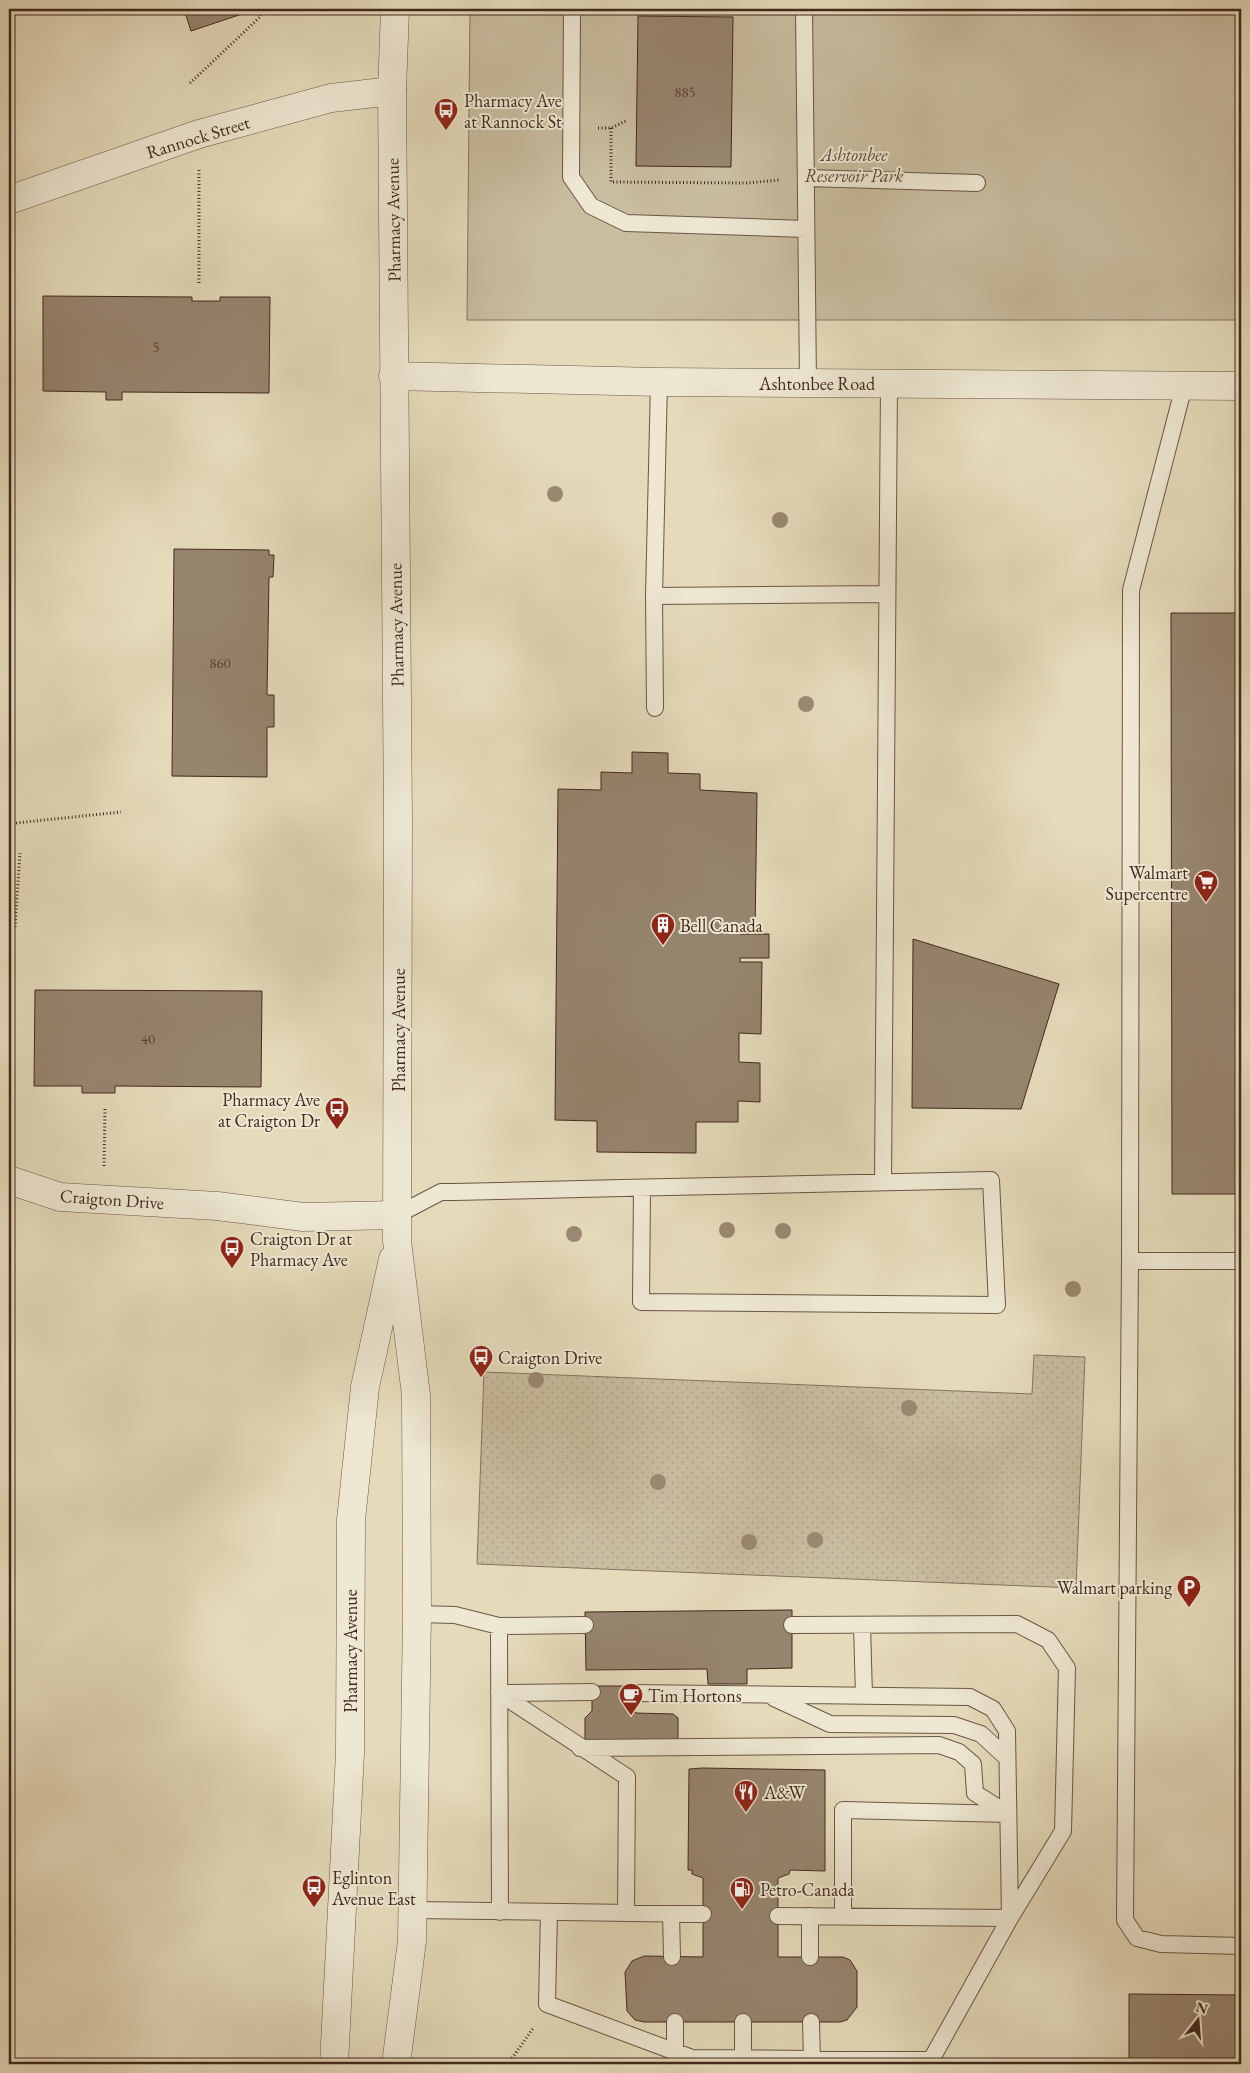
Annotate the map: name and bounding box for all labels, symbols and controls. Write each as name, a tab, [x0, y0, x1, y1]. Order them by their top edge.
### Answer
house number: 885	[674, 82, 696, 101]
place label: Pharmacy Ave at Rannock St	[464, 89, 562, 133]
bus stop icon: Pharmacy Ave at Rannock St	[433, 97, 459, 131]
street label: Rannock Street	[144, 110, 253, 164]
park label: Ashtonbee Reservoir Park	[805, 143, 903, 187]
street label: Pharmacy Avenue	[380, 158, 406, 282]
house number: 5	[152, 337, 160, 356]
street label: Ashtonbee Road	[758, 372, 876, 395]
street label: Pharmacy Avenue	[383, 563, 409, 687]
house number: 860	[209, 653, 231, 672]
place label: Walmart Supercentre	[1106, 861, 1188, 905]
supermarket icon: Walmart Supercentre	[1193, 869, 1219, 903]
building icon: Bell Canada	[650, 912, 676, 946]
place label: Bell Canada	[680, 914, 764, 937]
street label: Pharmacy Avenue	[387, 968, 410, 1092]
house number: 40	[141, 1029, 155, 1048]
place label: Pharmacy Ave at Craigton Dr	[218, 1088, 320, 1132]
bus stop icon: Pharmacy Ave at Craigton Dr	[324, 1096, 350, 1130]
street label: Craigton Drive	[59, 1184, 165, 1214]
place label: Craigton Dr at Pharmacy Ave	[250, 1227, 352, 1271]
bus stop icon: Craigton Dr at Pharmacy Ave	[219, 1235, 245, 1269]
bus stop icon: Craigton Drive	[468, 1344, 494, 1378]
place label: Craigton Drive	[498, 1346, 602, 1369]
parking icon: Walmart parking	[1176, 1574, 1202, 1608]
place label: Walmart parking	[1057, 1576, 1172, 1599]
street label: Pharmacy Avenue	[339, 1589, 362, 1713]
cafe icon: Tim Hortons	[618, 1682, 644, 1716]
place label: Tim Hortons	[648, 1684, 742, 1707]
restaurant icon: A&W	[733, 1779, 759, 1813]
place label: A&W	[763, 1781, 806, 1804]
place label: Eglinton Avenue East	[331, 1866, 416, 1910]
bus stop icon: Eglinton Avenue East	[301, 1874, 327, 1908]
fuel station icon: Petro-Canada	[729, 1876, 755, 1910]
place label: Petro-Canada	[760, 1878, 855, 1901]
north arrow	[1172, 1996, 1222, 2046]
text: N	[1194, 1997, 1210, 2018]

